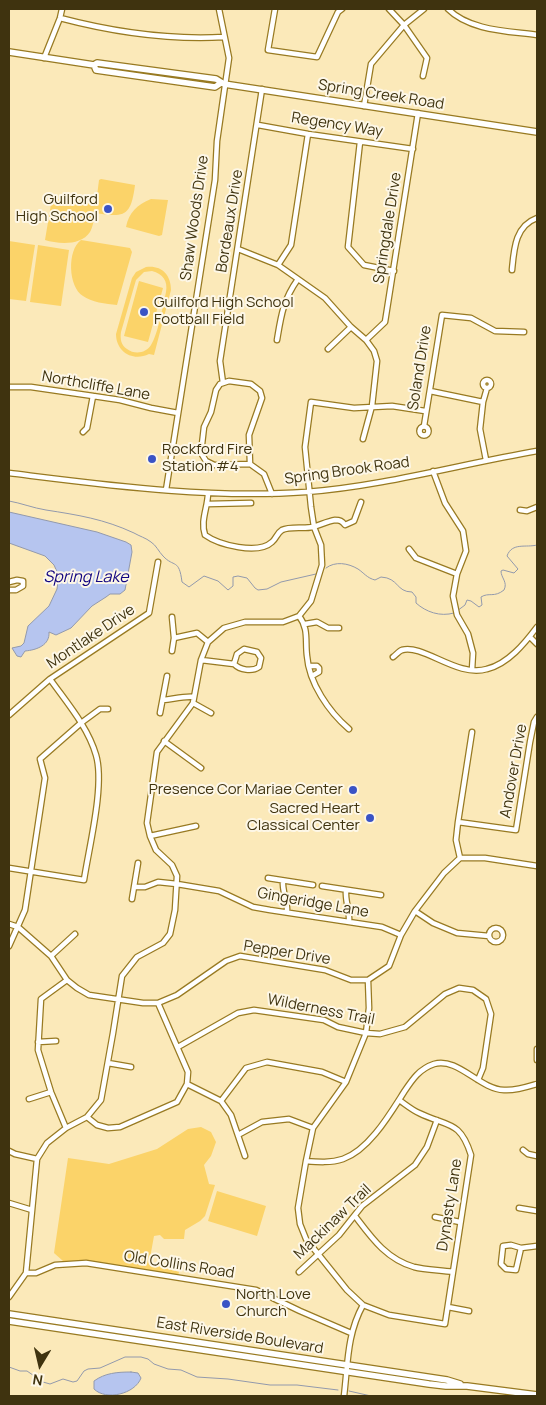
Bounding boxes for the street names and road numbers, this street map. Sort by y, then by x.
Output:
street label: Spring Creek Road [317,76,445,114]
street label: Regency Way [290,109,384,141]
street label: Shaw Woods Drive [177,154,213,282]
street label: Bordeaux Drive [213,168,247,274]
street label: Springdale Drive [370,171,406,285]
street label: Soland Drive [404,324,436,412]
street label: Northcliffe Lane [40,368,152,404]
street label: Spring Brook Road [283,453,411,489]
street label: Montlake Drive [44,601,138,673]
street label: Andover Drive [497,722,531,820]
street label: Gingeridge Lane [256,884,370,922]
street label: Pepper Drive [242,937,332,969]
street label: Wilderness Trail [266,991,376,1029]
street label: Dynasty Lane [434,1157,466,1253]
street label: Mackinaw Trail [291,1181,375,1263]
street label: Old Collins Road [122,1247,236,1283]
street label: East Riverside Boulevard [155,1314,325,1358]

